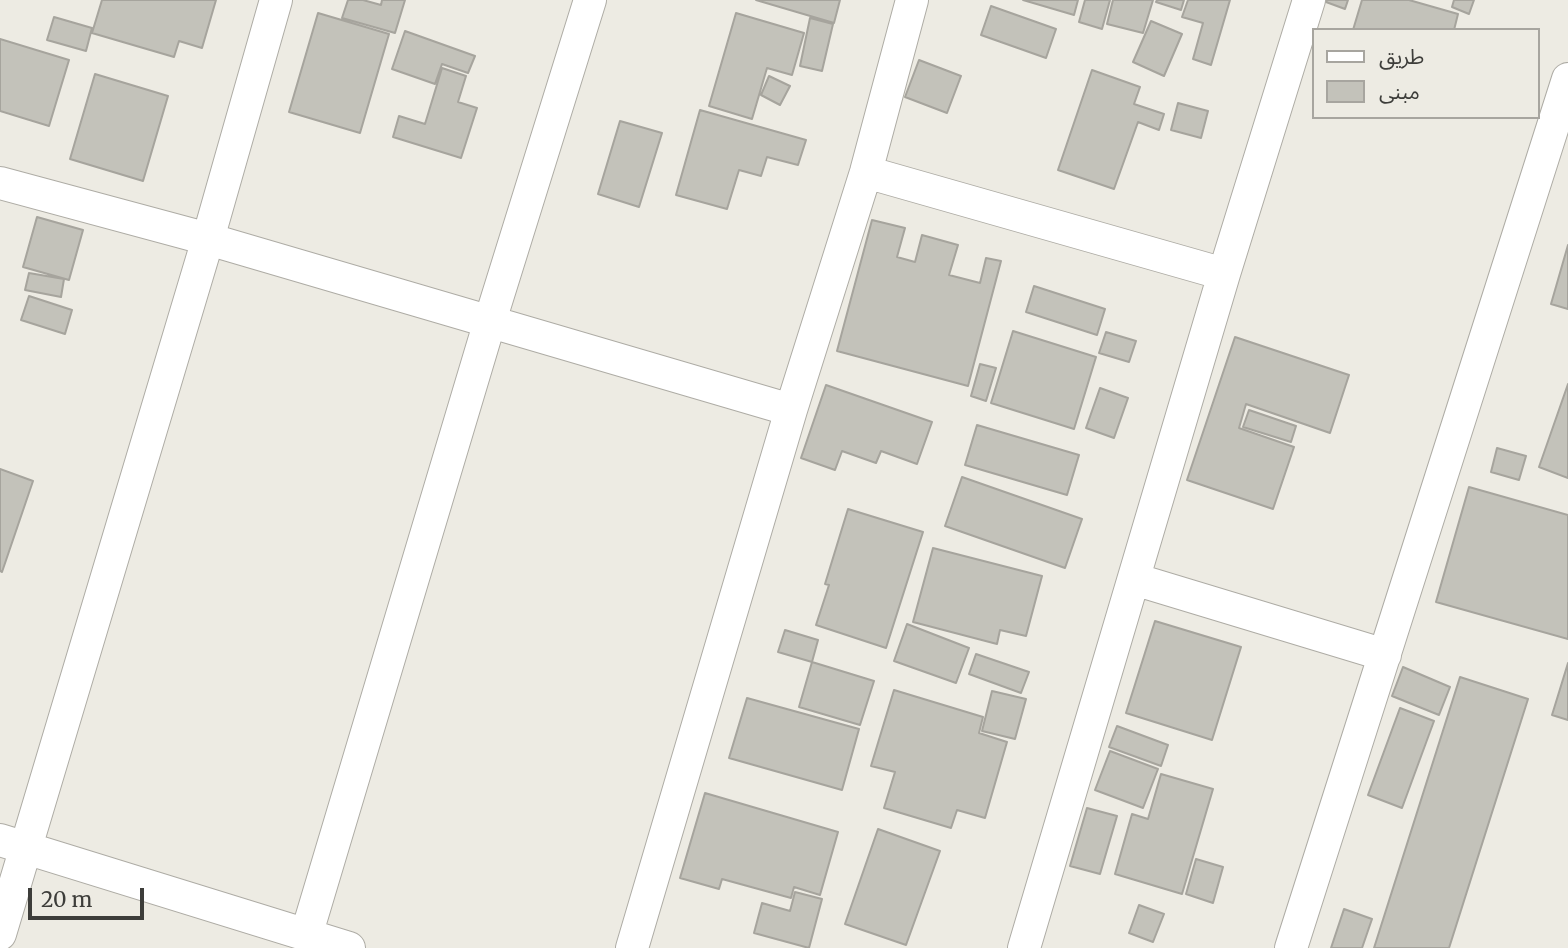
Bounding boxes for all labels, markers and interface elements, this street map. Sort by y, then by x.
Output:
legend [1312,28,1540,119]
text: طريق [1379,43,1424,70]
text: مبنى [1379,78,1420,105]
scale bar [32,874,147,918]
text: 20 m [41,886,92,913]

